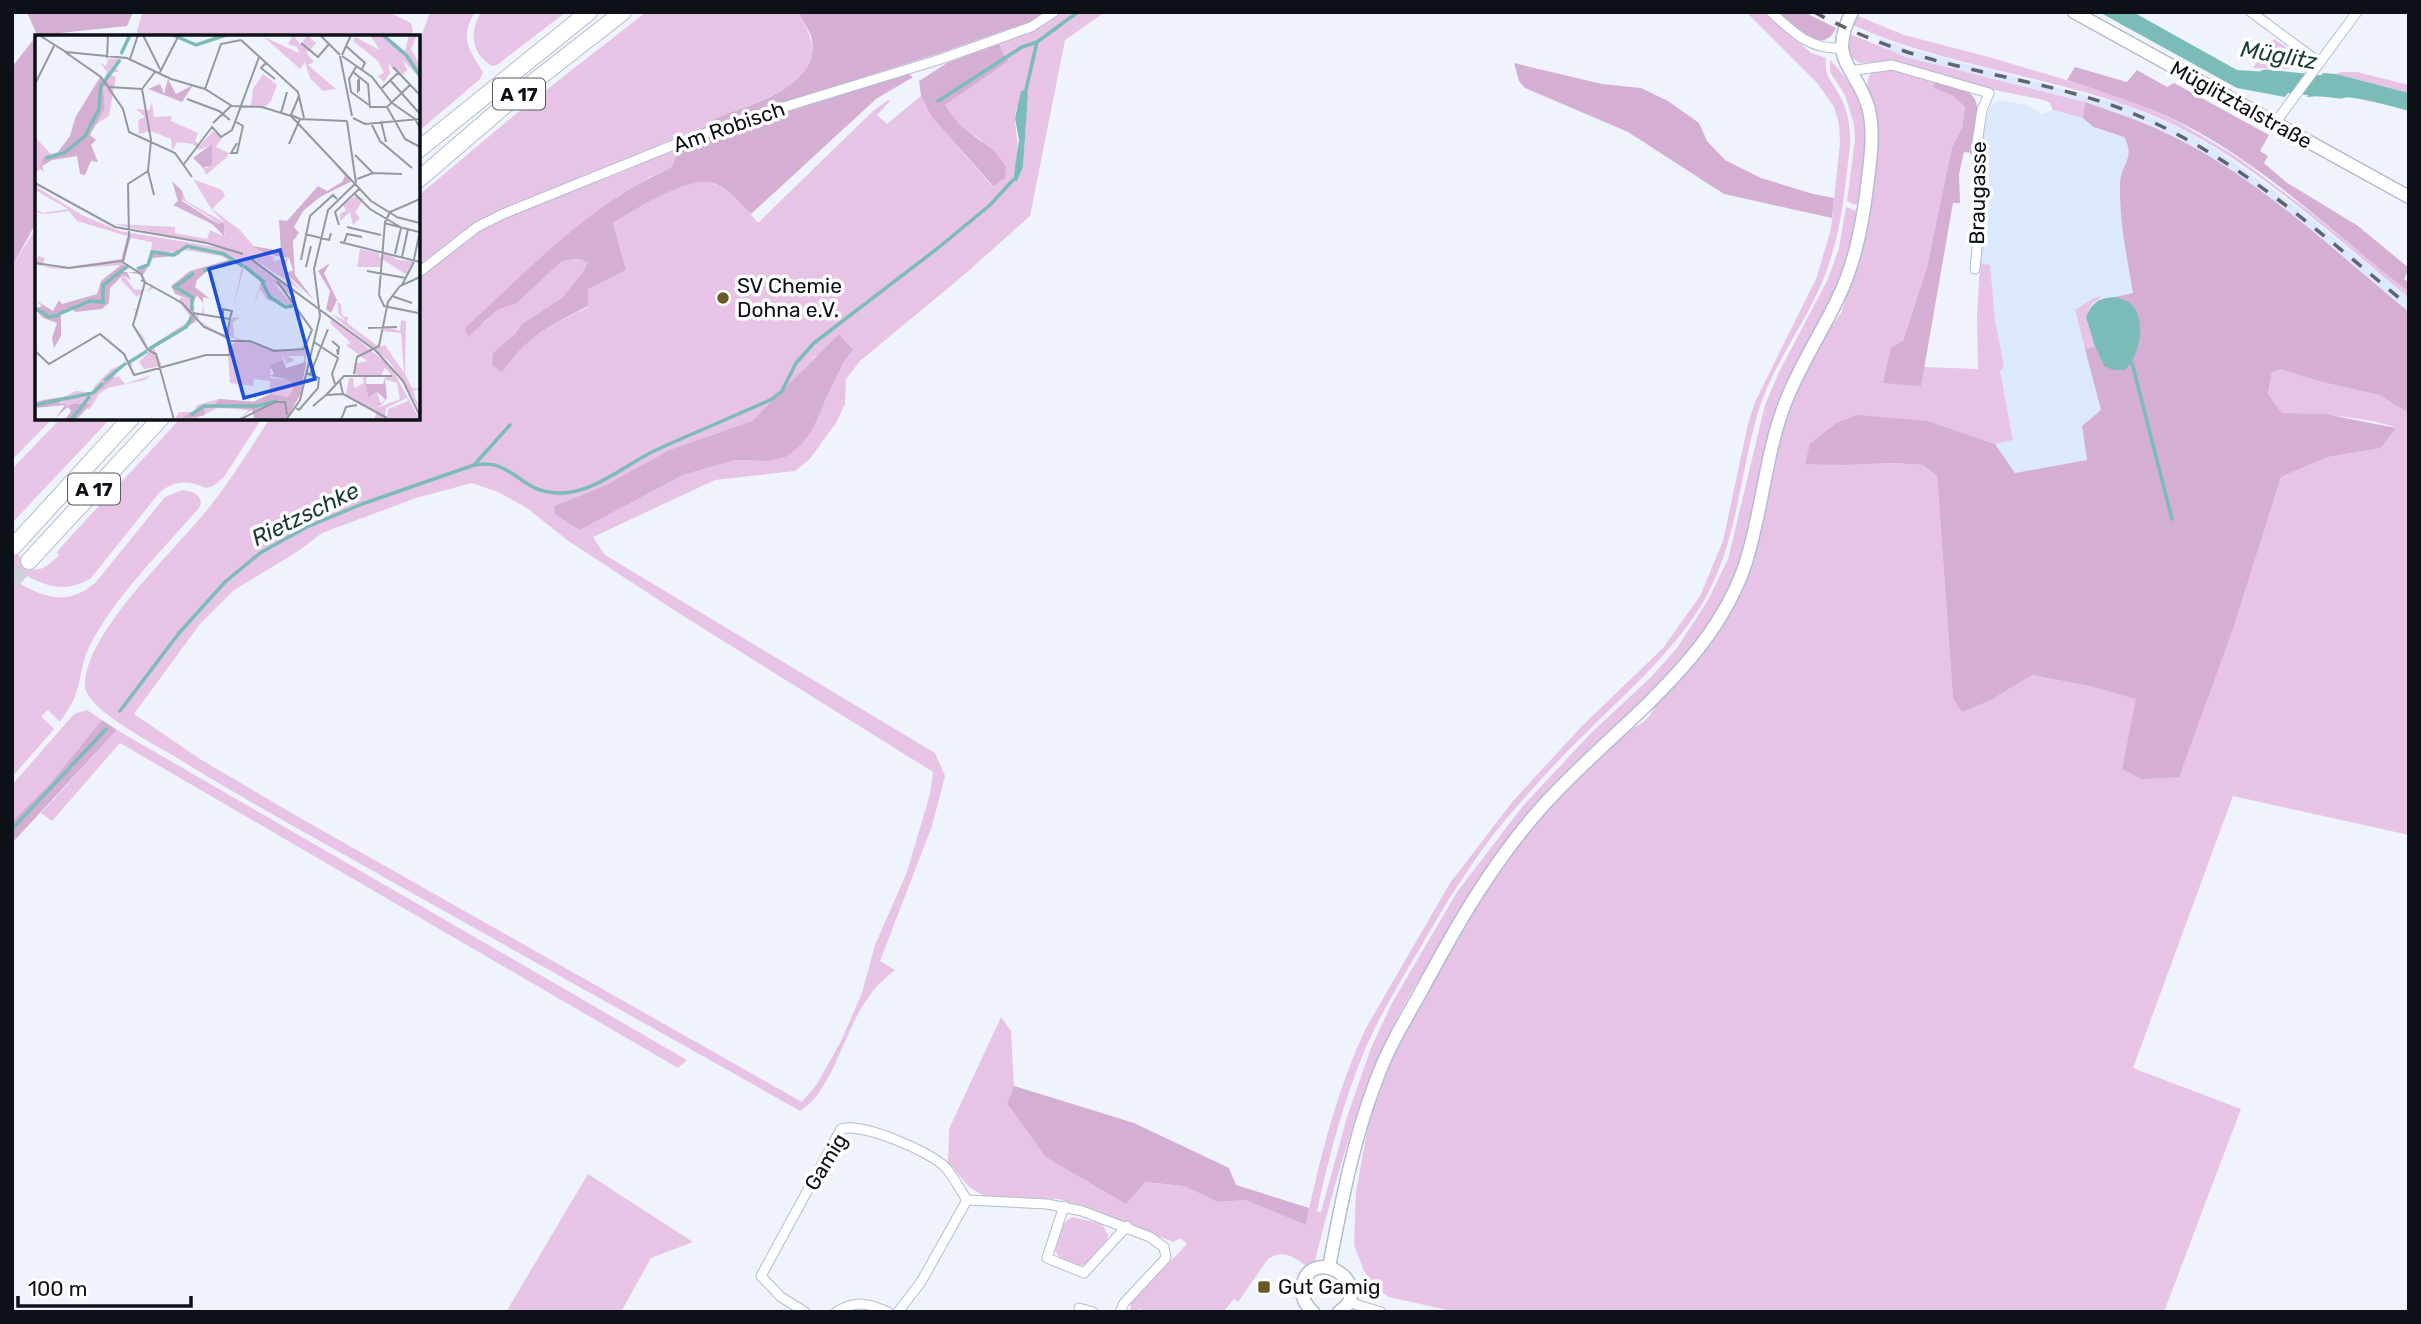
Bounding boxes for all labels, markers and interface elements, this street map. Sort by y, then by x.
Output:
water label: Müglitz [2238,34,2320,76]
inset map [35,35,420,420]
street label: Müglitztalstraße [2166,55,2317,154]
road number: A 17 [493,78,545,110]
street label: Am Robisch [670,96,788,157]
street label: Braugasse [1964,141,1991,245]
place label: SV Chemie Dohna e.V. [737,273,842,322]
marker: SV Chemie Dohna e.V. [715,290,731,306]
road number: A 17 [68,474,120,504]
water label: Rietzschke [247,476,364,552]
street label: Gamig [799,1129,852,1195]
scale bar [18,1264,191,1308]
place label: Gut Gamig [1278,1274,1380,1299]
text: 100 m [28,1276,87,1301]
marker: Gut Gamig [1256,1279,1272,1295]

